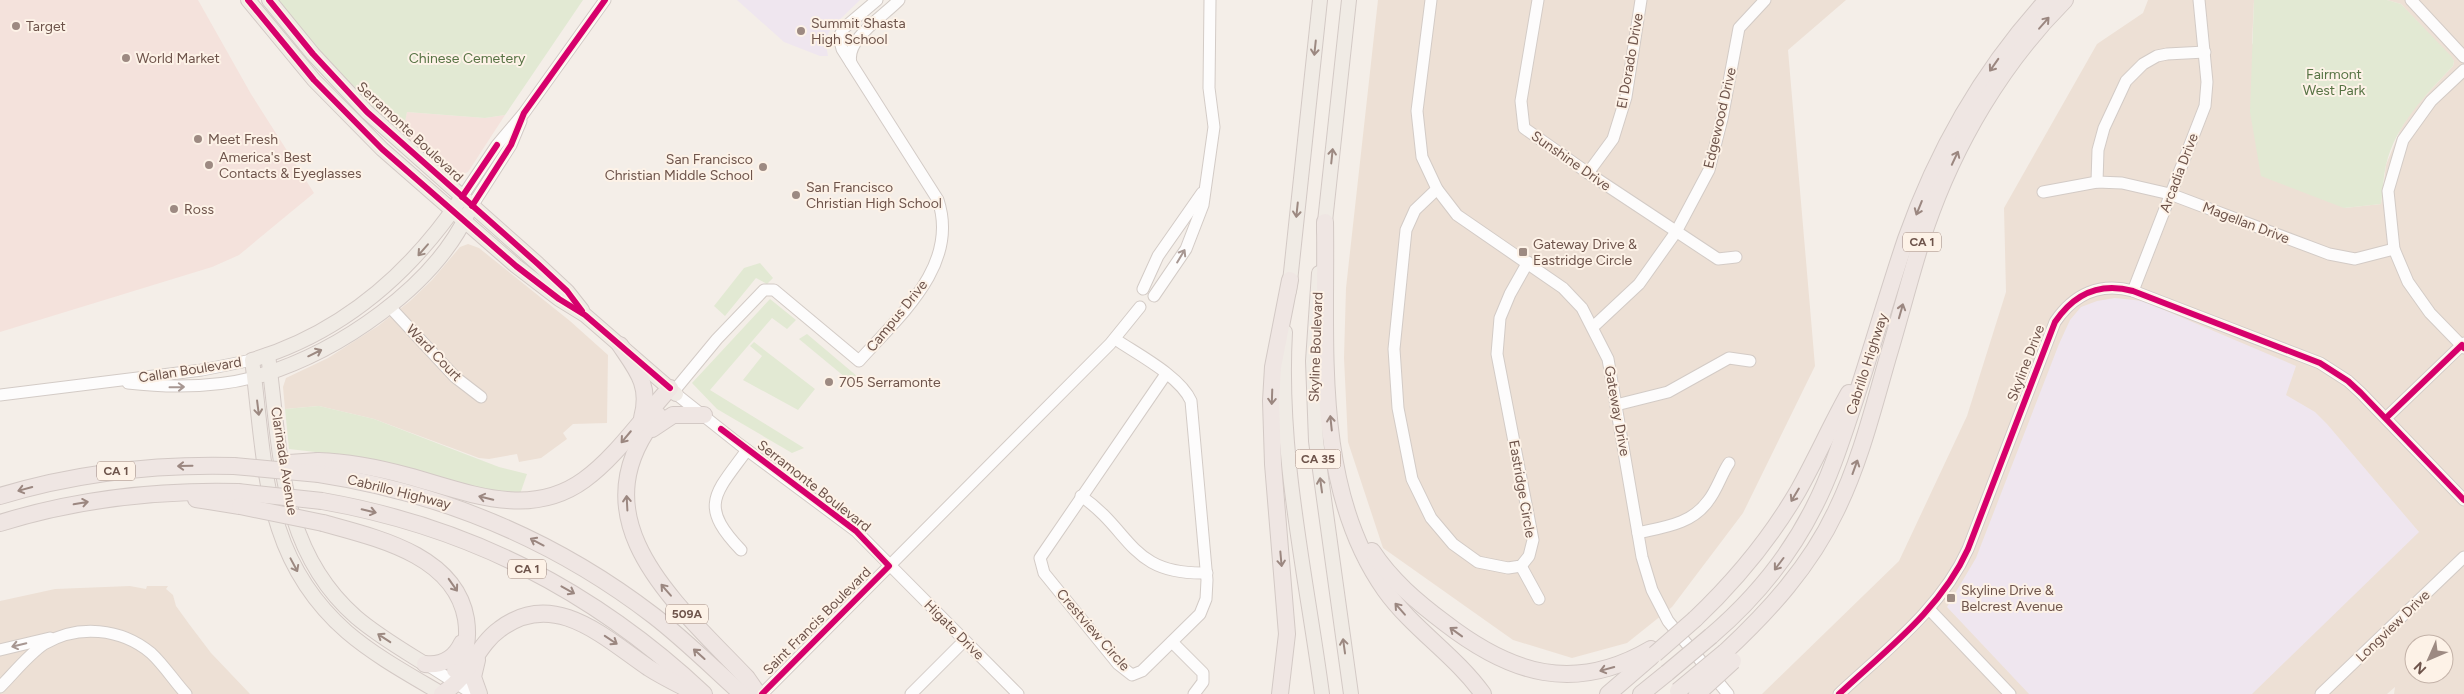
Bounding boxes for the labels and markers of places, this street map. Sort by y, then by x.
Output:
place label: Summit Shasta High School [811,15,906,48]
place label: Target [26,18,66,35]
marker: Target [10,20,22,32]
marker: Summit Shasta High School [795,25,807,37]
place label: World Market [136,50,220,67]
marker: World Market [120,52,132,64]
place label: Meet Fresh [208,131,278,148]
marker: Meet Fresh [192,133,204,145]
place label: America's Best Contacts & Eyeglasses [219,149,362,182]
place label: San Francisco Christian Middle School [605,151,753,184]
marker: America's Best Contacts & Eyeglasses [203,159,215,171]
marker: San Francisco Christian Middle School [757,161,769,173]
place label: San Francisco Christian High School [806,179,942,212]
marker: San Francisco Christian High School [790,189,802,201]
place label: Ross [184,201,214,218]
marker: Ross [168,203,180,215]
place label: Gateway Drive & Eastridge Circle [1533,236,1637,269]
marker: Gateway Drive & Eastridge Circle [1517,246,1529,258]
place label: 705 Serramonte [839,374,941,391]
marker: 705 Serramonte [823,376,835,388]
place label: Skyline Drive & Belcrest Avenue [1961,582,2063,615]
marker: Skyline Drive & Belcrest Avenue [1945,592,1957,604]

